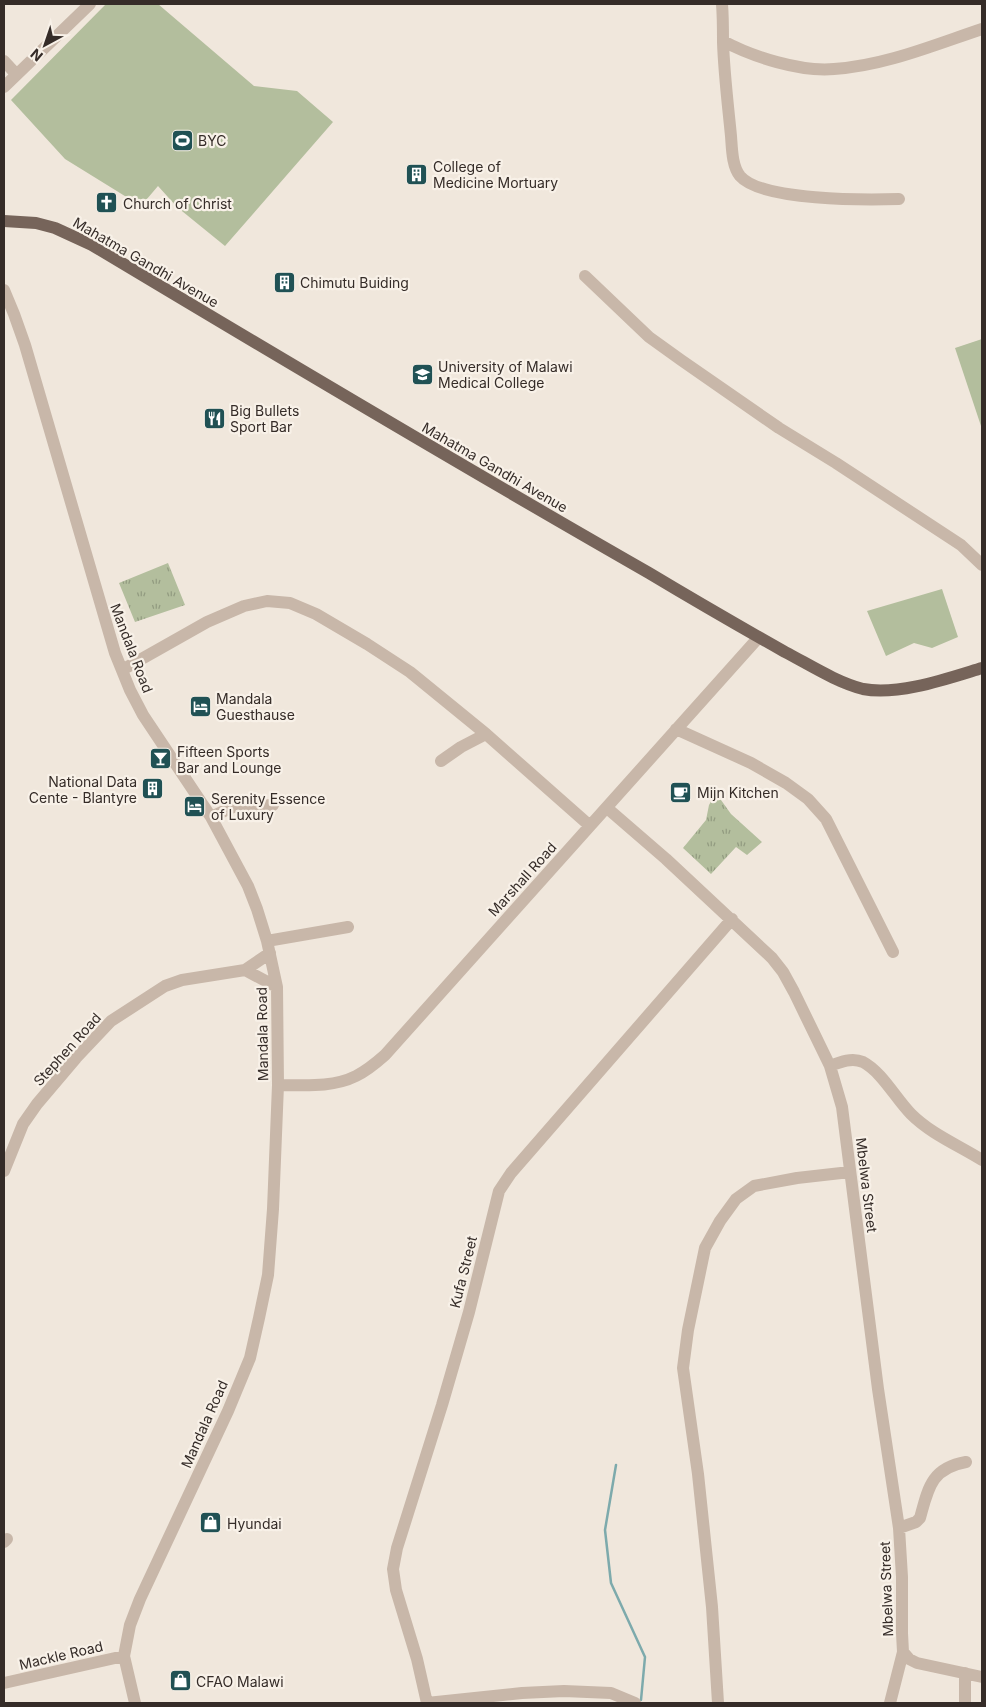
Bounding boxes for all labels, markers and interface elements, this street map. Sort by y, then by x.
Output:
north arrow [20,20,70,70]
text: N [27,45,46,65]
sports icon: BYC [170,128,194,152]
place label: BYC [198,132,226,149]
place label: College of Medicine Mortuary [433,158,558,191]
building icon: College of Medicine Mortuary [405,162,429,186]
church icon: Church of Christ [95,191,119,215]
place label: Church of Christ [123,195,232,212]
street label: Mahatma Gandhi Avenue [70,213,222,311]
building icon: Chimutu Buiding [272,270,296,294]
place label: Chimutu Buiding [300,274,409,291]
place label: University of Malawi Medical College [438,358,573,391]
school or university icon: University of Malawi Medical College [410,362,434,386]
place label: Big Bullets Sport Bar [230,402,299,435]
restaurant icon: Big Bullets Sport Bar [202,406,226,430]
street label: Mahatma Gandhi Avenue [419,418,571,516]
street label: Mandala Road [107,601,157,695]
place label: Mandala Guesthause [216,690,295,723]
hotel icon: Mandala Guesthause [188,694,212,718]
place label: Fifteen Sports Bar and Lounge [177,743,281,776]
bar icon: Fifteen Sports Bar and Lounge [149,747,173,771]
place label: National Data Cente - Blantyre [29,773,137,806]
building icon: National Data Cente - Blantyre [141,777,165,801]
cafe icon: Mijn Kitchen [669,780,693,804]
place label: Mijn Kitchen [697,784,779,801]
place label: Serenity Essence of Luxury [211,790,325,823]
hotel icon: Serenity Essence of Luxury [183,794,207,818]
street label: Marshall Road [484,838,560,920]
street label: Mandala Road [253,987,271,1081]
street label: Stephen Road [30,1009,104,1089]
street label: Mbelwa Street [853,1137,881,1234]
street label: Kufa Street [446,1234,480,1310]
street label: Mandala Road [177,1378,231,1470]
shop icon: Hyundai [199,1511,223,1535]
place label: Hyundai [227,1515,282,1532]
street label: Mbelwa Street [876,1541,896,1637]
street label: Mackle Road [17,1637,105,1673]
shop icon: CFAO Malawi [168,1669,192,1693]
place label: CFAO Malawi [196,1673,284,1690]

